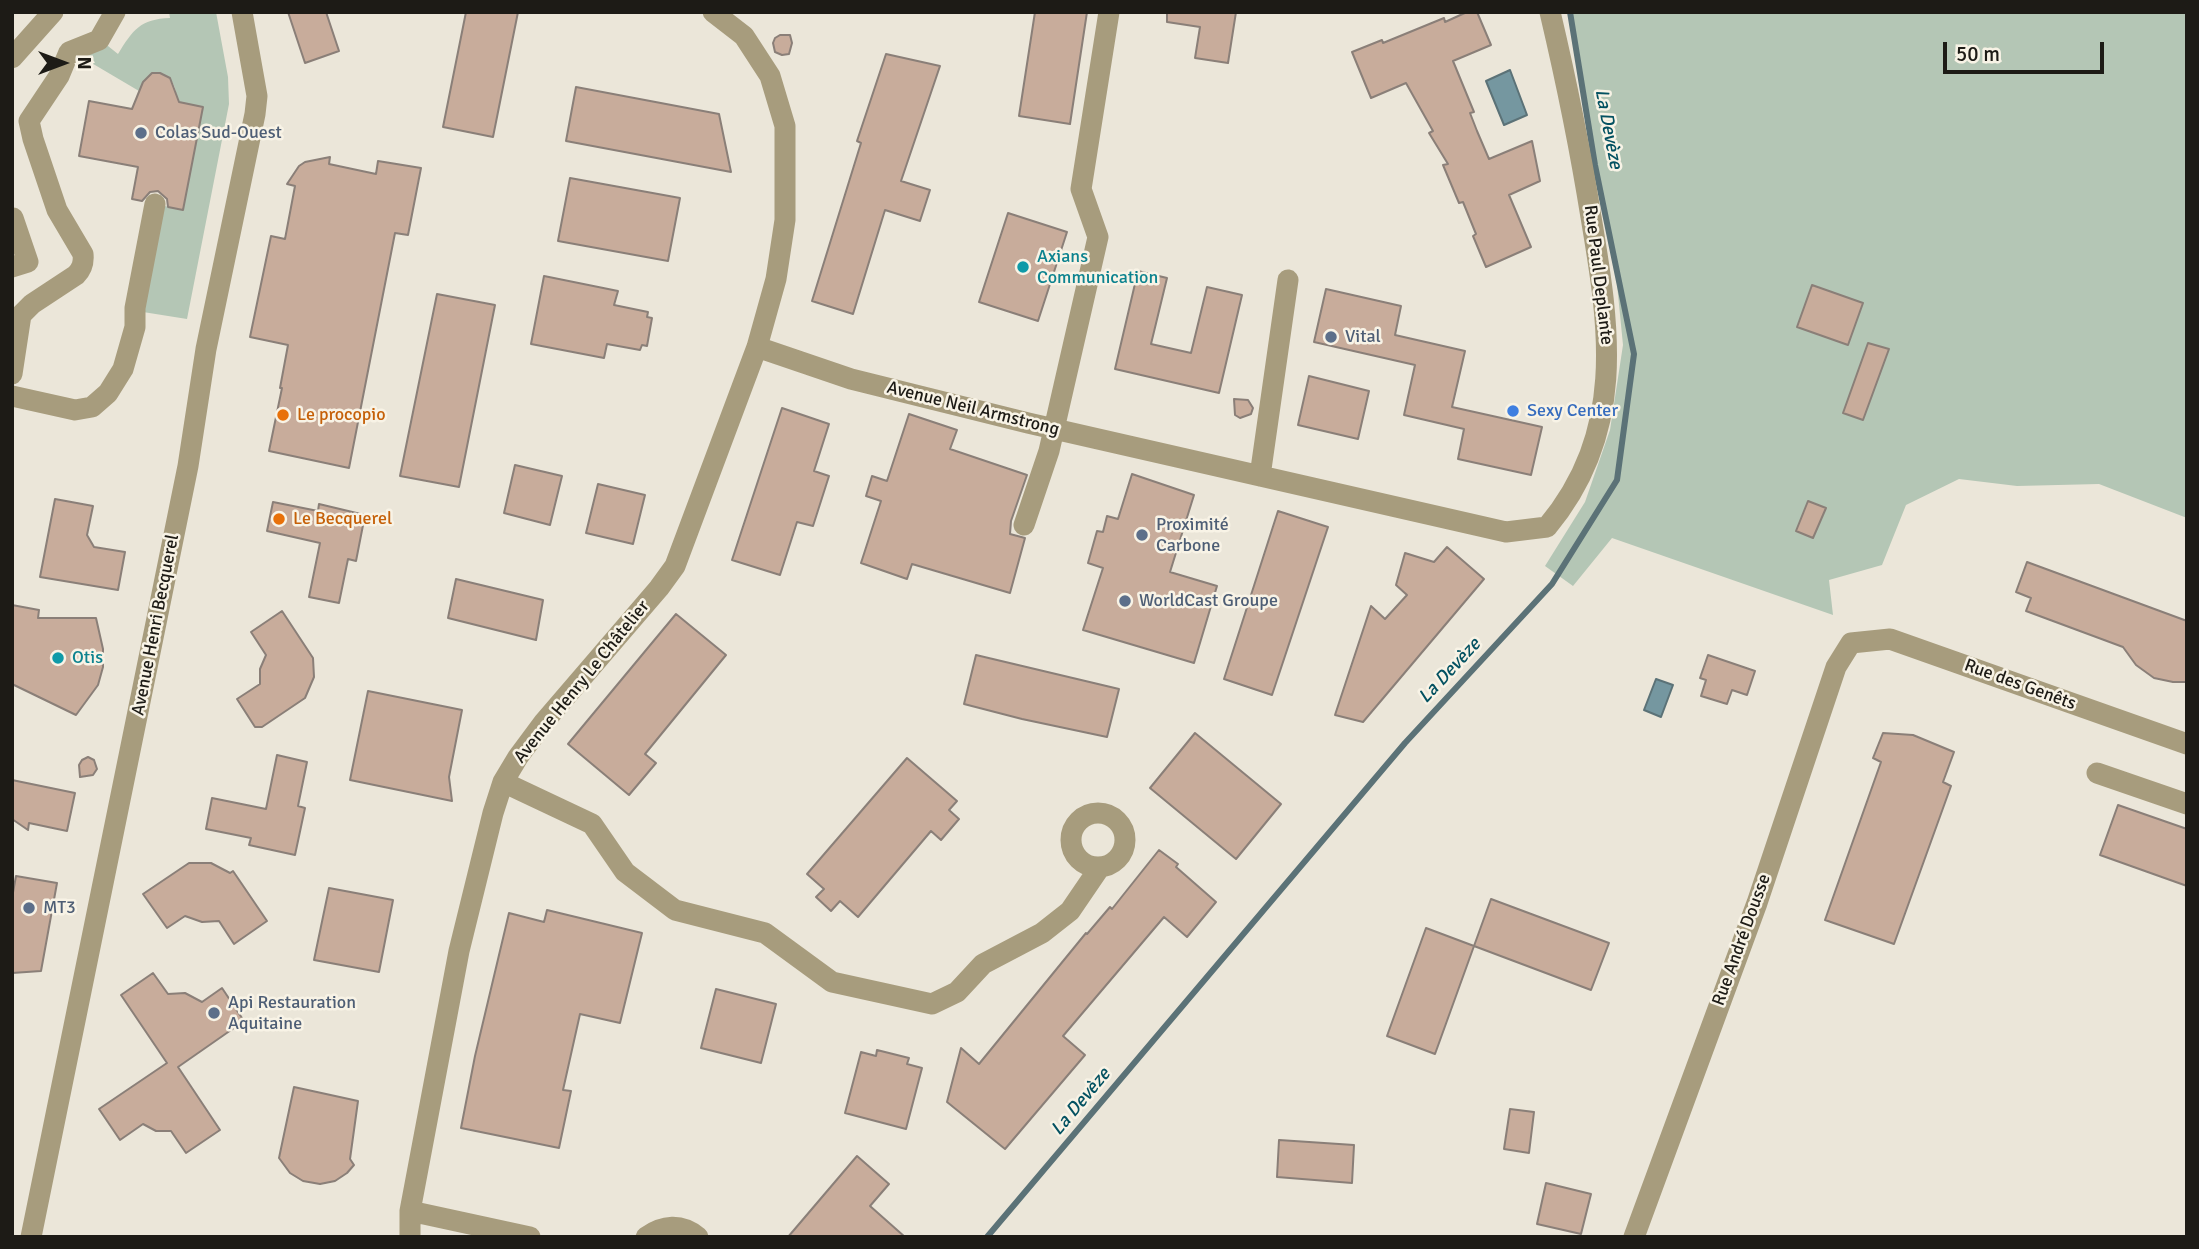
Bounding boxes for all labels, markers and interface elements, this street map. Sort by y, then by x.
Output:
north arrow [28,28,98,98]
scale bar [1947,28,2108,72]
text: 50 m [1956,41,2000,67]
text: N [72,56,96,70]
water label: La Devèze [1589,87,1627,171]
place label: Colas Sud-Ouest [155,122,282,144]
marker: Colas Sud-Ouest [133,125,149,141]
street label: Rue Paul Deplante [1579,204,1617,346]
place label: Axians Communication [1037,246,1158,288]
marker: Axians Communication [1015,259,1031,275]
place label: Vital [1345,326,1381,348]
marker: Vital [1323,329,1339,345]
street label: Avenue Neil Armstrong [885,377,1061,441]
place label: Sexy Center [1527,400,1618,422]
marker: Sexy Center [1505,403,1521,419]
place label: Le procopio [297,404,386,426]
marker: Le procopio [275,407,291,423]
place label: Le Becquerel [293,508,392,530]
marker: Le Becquerel [271,511,287,527]
place label: Proximité Carbone [1156,514,1229,556]
marker: Proximité Carbone [1134,527,1150,543]
street label: Avenue Henri Becquerel [128,532,184,718]
place label: WorldCast Groupe [1139,590,1278,612]
marker: WorldCast Groupe [1117,593,1133,609]
street label: Avenue Henry Le Châtelier [510,596,654,768]
water label: La Devèze [1414,634,1486,708]
place label: Otis [72,647,103,669]
marker: Otis [50,650,66,666]
street label: Rue des Genêts [1961,655,2079,715]
street label: Rue André Dousse [1708,871,1776,1009]
place label: MT3 [43,897,76,919]
marker: MT3 [21,900,37,916]
place label: Api Restauration Aquitaine [228,992,356,1034]
marker: Api Restauration Aquitaine [206,1005,222,1021]
water label: La Devèze [1046,1064,1116,1140]

